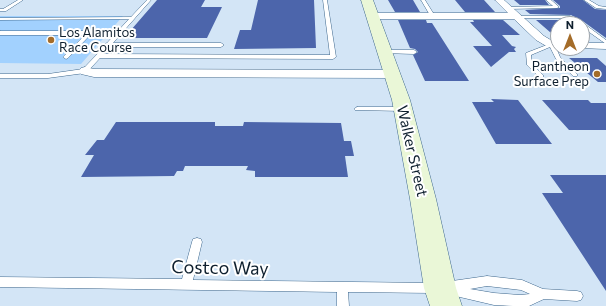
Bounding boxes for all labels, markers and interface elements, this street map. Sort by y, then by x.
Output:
north arrow [550,16,590,56]
text: N [566,18,574,31]
place label: Los Alamitos Race Course [59,25,135,56]
marker: Los Alamitos Race Course [46,35,56,45]
place label: Pantheon Surface Prep [514,59,589,90]
marker: Pantheon Surface Prep [592,69,602,79]
street label: Walker Street [393,104,431,198]
street label: Costco Way [171,256,269,280]

